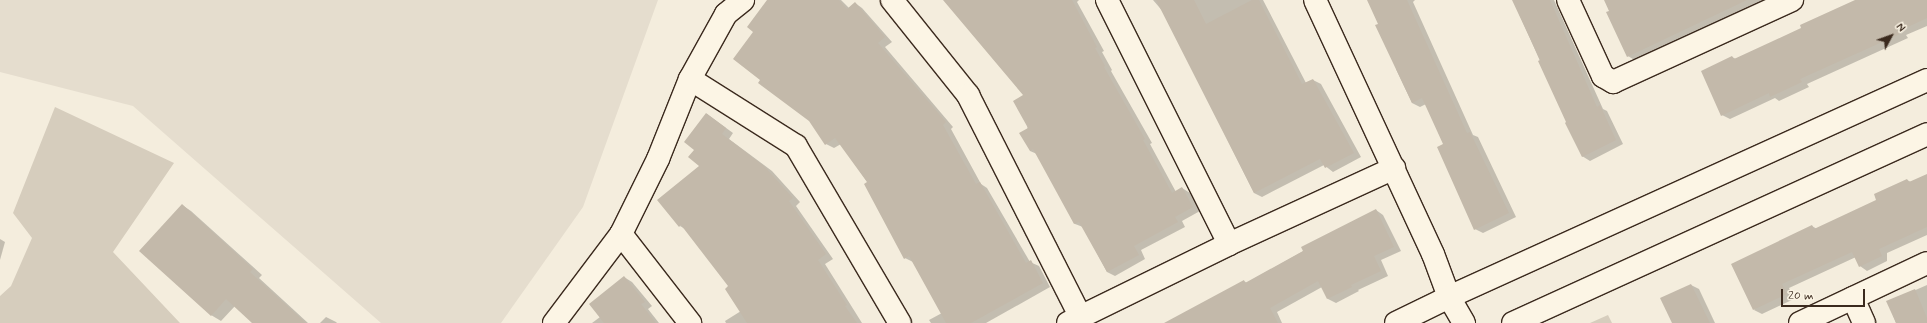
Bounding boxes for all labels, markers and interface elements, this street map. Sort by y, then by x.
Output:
north arrow [1871,16,1911,56]
text: N [1892,21,1908,35]
scale bar [1783,281,1867,307]
text: 20 m [1788,288,1814,304]

